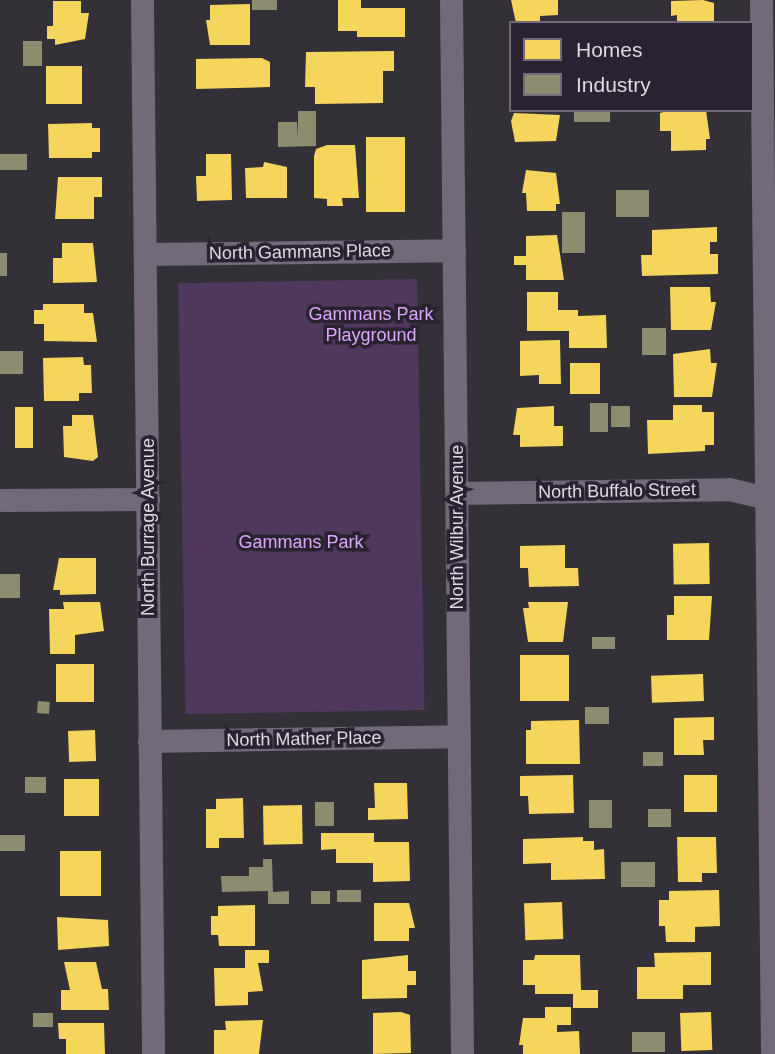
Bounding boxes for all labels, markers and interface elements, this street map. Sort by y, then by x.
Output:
legend [509,21,754,112]
text: Homes [576,38,643,61]
text: Industry [576,73,651,96]
street label: North Gammans Place [209,240,391,264]
park label: Gammans Park Playground [308,304,434,346]
street label: North Burrage Avenue [137,438,159,616]
street label: North Wilbur Avenue [446,444,468,610]
street label: North Buffalo Street [538,479,696,503]
park label: Gammans Park [238,531,364,553]
street label: North Mather Place [226,727,382,751]

